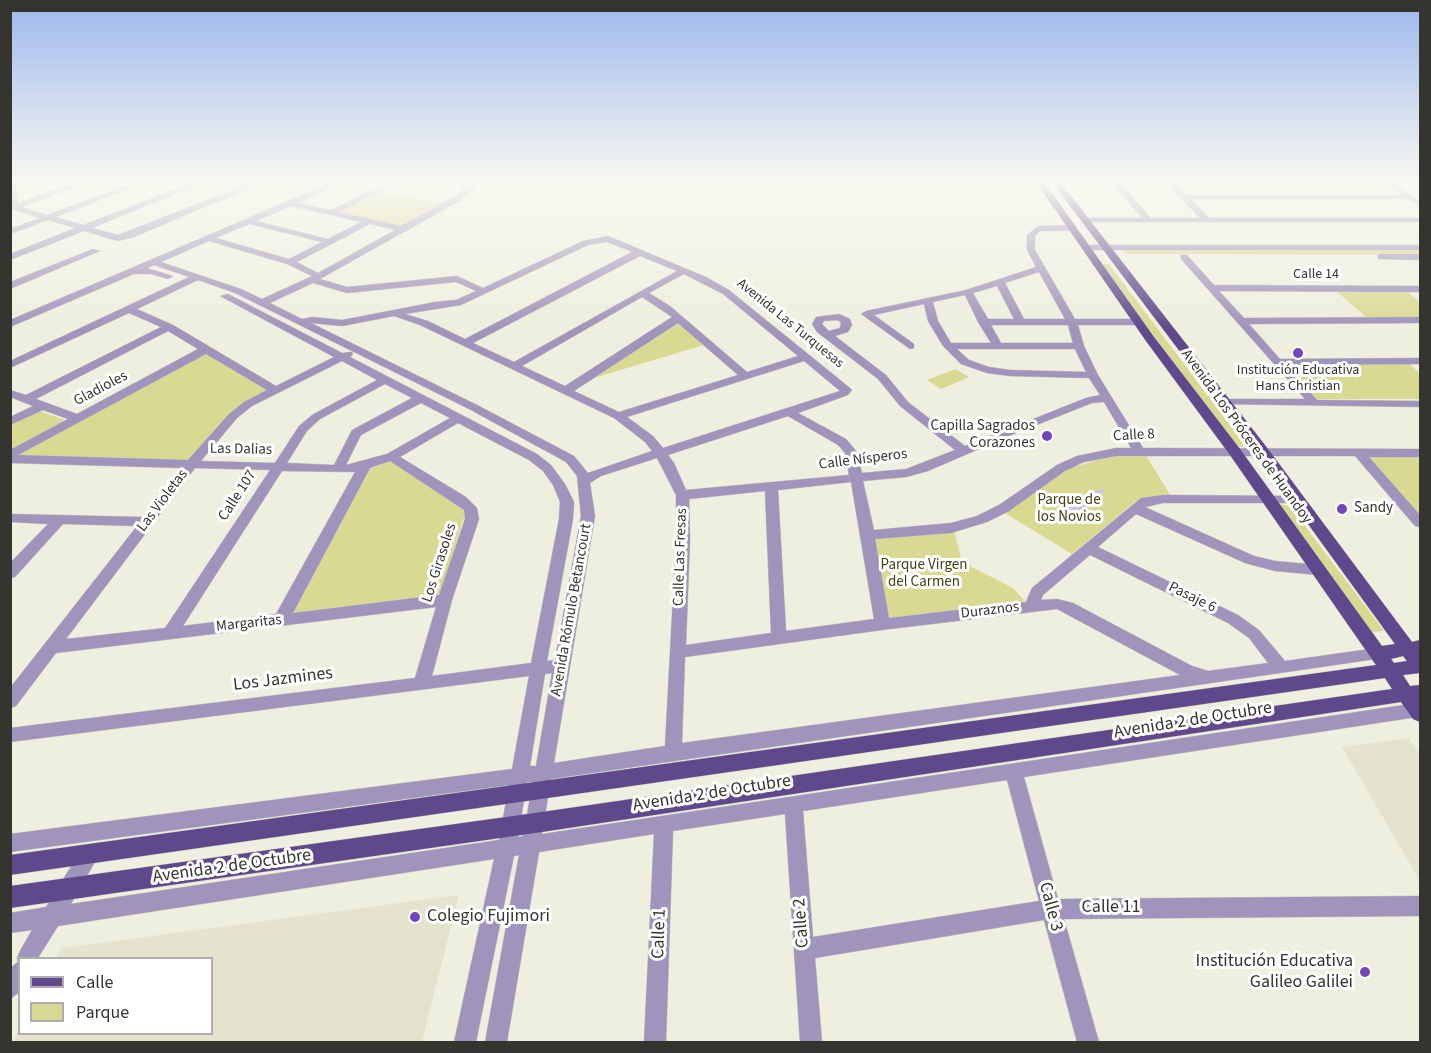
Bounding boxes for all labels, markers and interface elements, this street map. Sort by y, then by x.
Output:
street label: Calle 14 [1293,267,1339,283]
street label: Avenida Las Turquesas [733,276,847,372]
street label: Avenida Los Próceres de Huandoy [1177,346,1315,528]
marker: Institución Educativa Hans Christian [1291,346,1305,360]
place label: Institución Educativa Hans Christian [1237,363,1359,396]
street label: Gladioles [71,367,131,411]
place label: Capilla Sagrados Corazones [930,418,1035,453]
street label: Calle 8 [1113,426,1155,446]
marker: Capilla Sagrados Corazones [1040,429,1054,443]
street label: Las Dalias [210,440,272,460]
street label: Calle Nísperos [818,446,908,474]
street label: Las Violetas [134,466,192,536]
street label: Calle 107 [215,467,261,525]
park label: Parque de los Novios [1037,492,1101,527]
place label: Sandy [1354,500,1393,518]
marker: Sandy [1335,502,1349,516]
street label: Calle Las Fresas [670,508,692,606]
street label: Los Girasoles [419,521,461,605]
street label: Avenida Rómulo Betancourt [548,522,596,698]
park label: Parque Virgen del Carmen [881,557,967,592]
street label: Pasaje 6 [1165,579,1219,617]
street label: Duraznos [960,598,1020,624]
street label: Margaritas [215,612,283,636]
street label: Los Jazmines [232,663,334,697]
street label: Avenida 2 de Octubre [1112,698,1274,744]
street label: Avenida 2 de Octubre [631,771,793,817]
street label: Avenida 2 de Octubre [151,845,313,889]
street label: Calle 3 [1033,880,1067,934]
street label: Calle 2 [789,897,815,949]
street label: Calle 11 [1082,897,1140,919]
place label: Colegio Fujimori [427,906,550,928]
street label: Calle 1 [648,909,672,959]
marker: Colegio Fujimori [408,910,422,924]
place label: Institución Educativa Galileo Galilei [1195,951,1353,994]
legend [18,957,213,1035]
marker: Institución Educativa Galileo Galilei [1358,965,1372,979]
text: Calle [76,970,113,995]
text: Parque [76,1000,129,1025]

